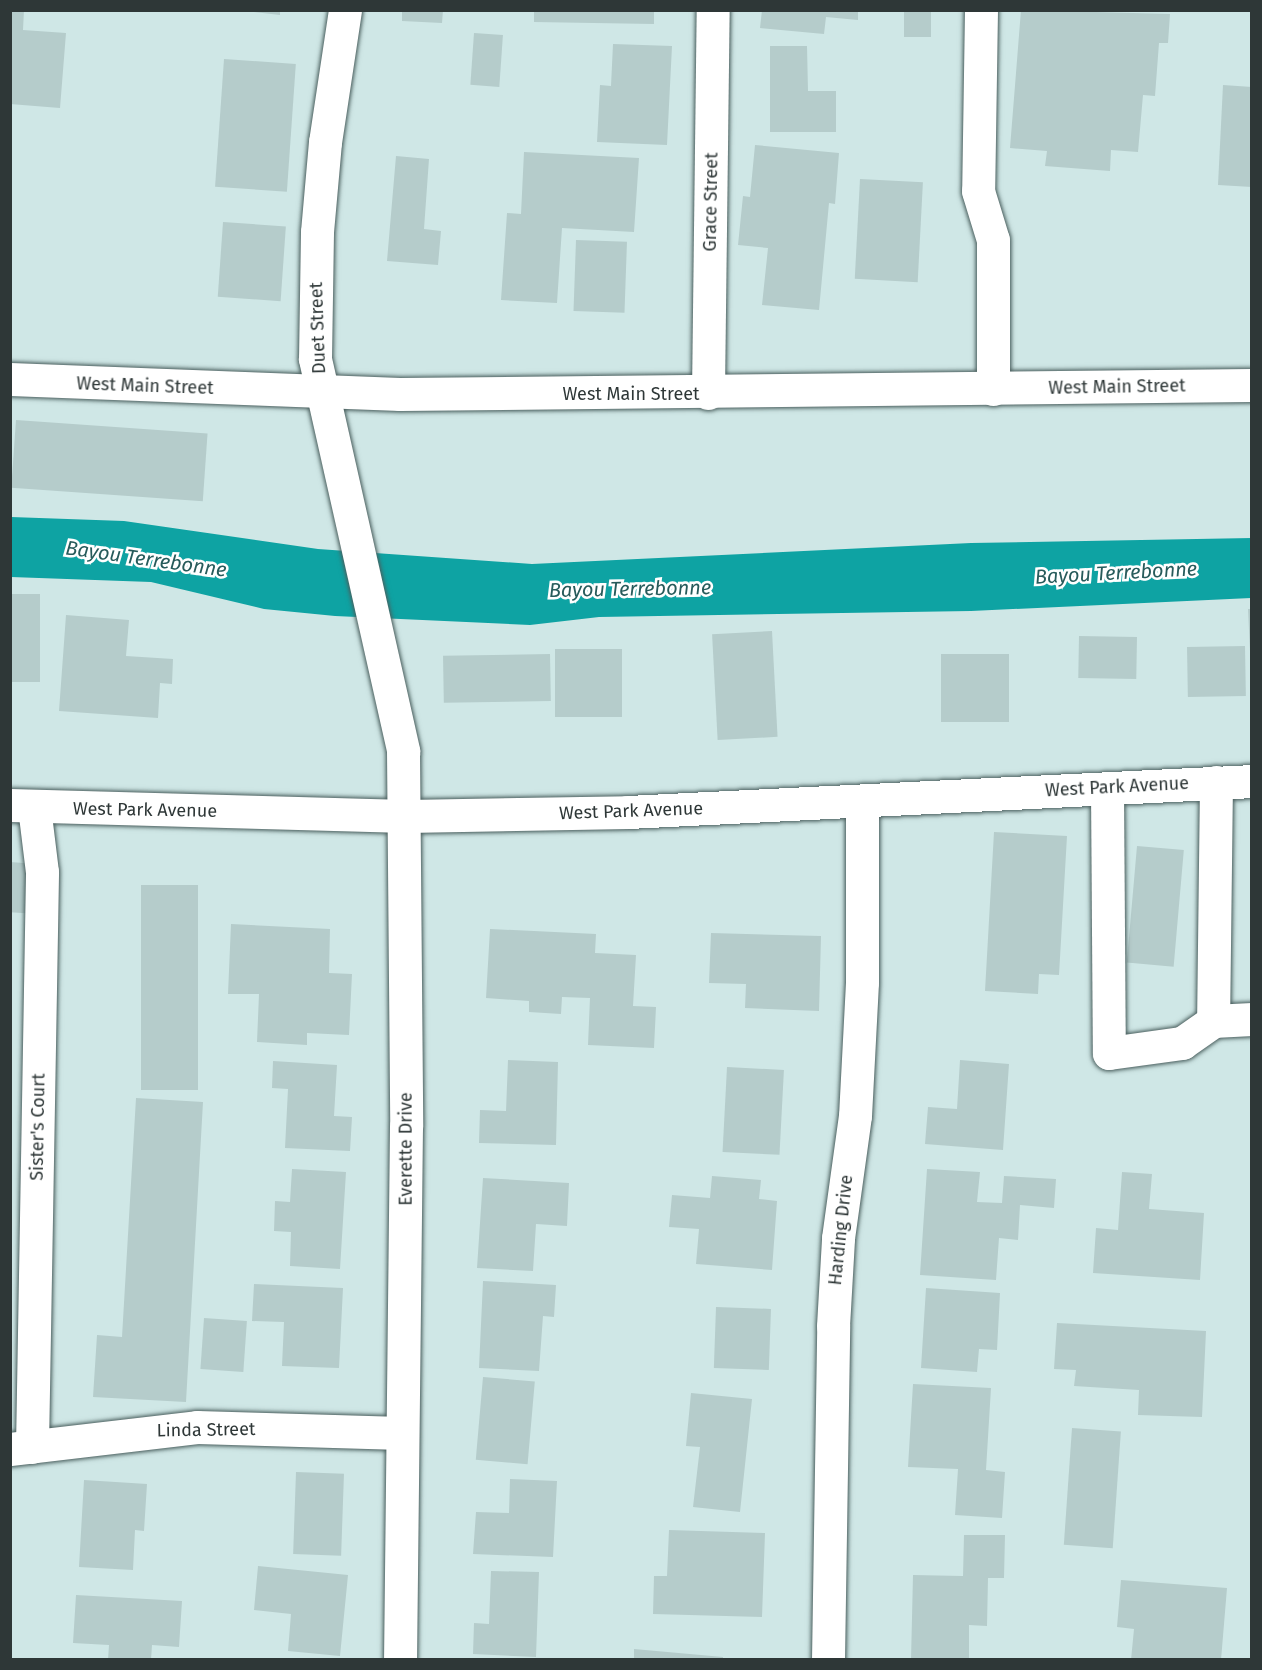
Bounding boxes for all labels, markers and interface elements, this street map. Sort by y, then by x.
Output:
street label: Grace Street [699,152,723,252]
street label: Duet Street [306,282,330,374]
street label: West Main Street [76,373,214,399]
street label: West Main Street [1048,375,1186,399]
street label: West Main Street [562,383,700,405]
water label: Bayou Terrebonne [64,536,228,582]
water label: Bayou Terrebonne [1034,557,1198,589]
water label: Bayou Terrebonne [549,576,711,602]
street label: West Park Avenue [1044,772,1190,802]
street label: West Park Avenue [73,798,217,822]
street label: West Park Avenue [559,798,703,824]
street label: Sister's Court [26,1073,50,1181]
street label: Everette Drive [395,1092,417,1206]
street label: Harding Drive [824,1174,858,1286]
street label: Linda Street [156,1418,256,1442]

